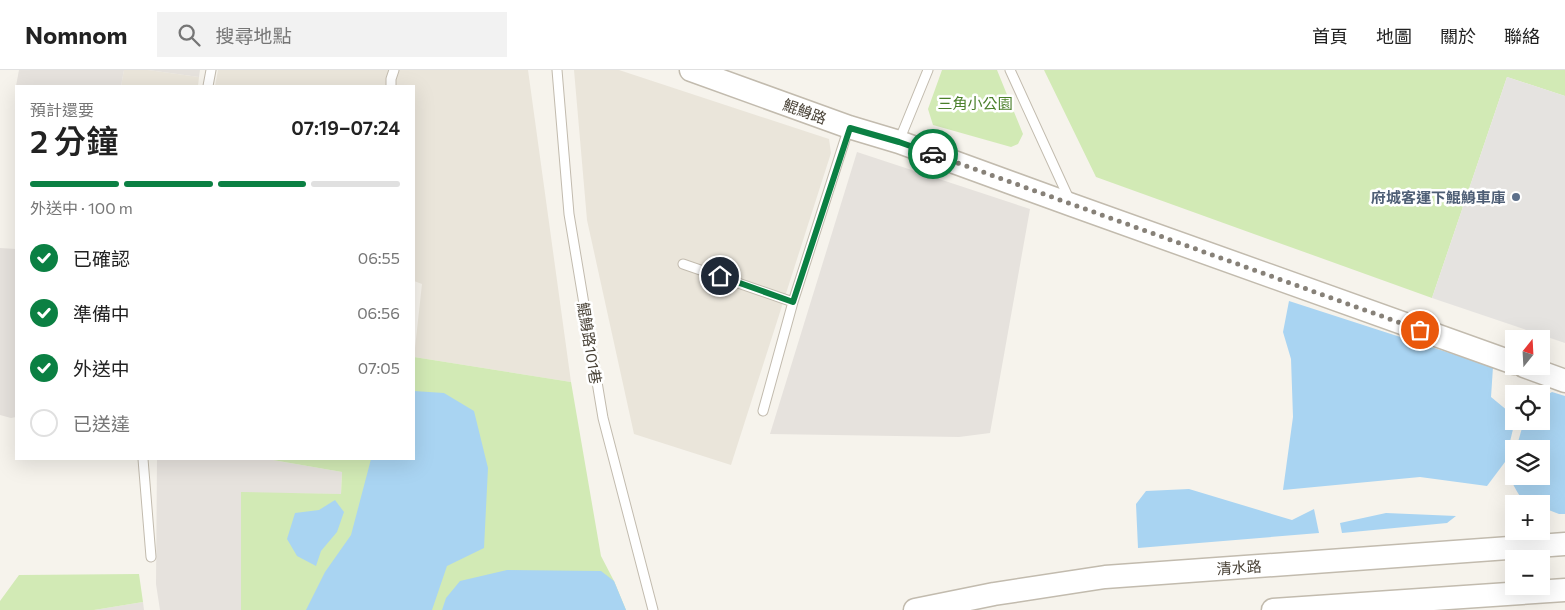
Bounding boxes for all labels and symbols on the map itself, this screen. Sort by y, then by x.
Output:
park label: 三角小公園 [937,94,1013,112]
street label: 鯤鯓路 [781,95,829,127]
courier [908,129,958,179]
place label: 府城客運下鯤鯓車庫 [1371,188,1506,206]
marker: 府城客運下鯤鯓車庫 [1510,191,1522,203]
pin [699,255,741,297]
street label: 鯤鯓路101巷 [575,301,605,385]
pin [1399,309,1441,351]
north arrow [1505,330,1550,375]
street label: 清水路 [1216,556,1262,578]

